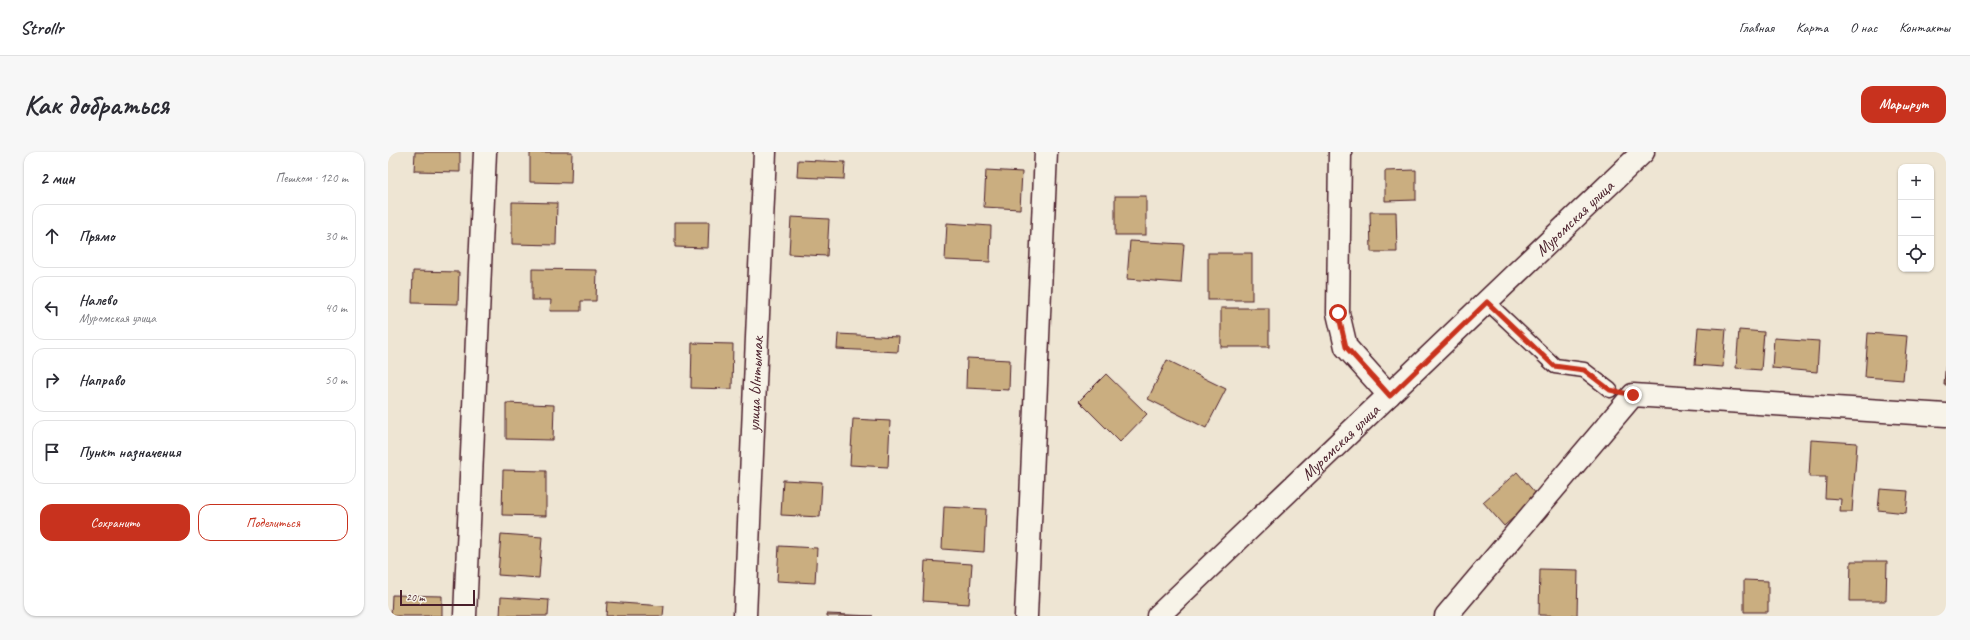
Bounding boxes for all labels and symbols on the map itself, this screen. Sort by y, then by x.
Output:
street label: Муромская улица [1531,174,1619,260]
route start [1329,304,1347,322]
street label: улица Ынтымак [742,334,768,433]
route end [1624,386,1642,404]
street label: Муромская улица [1296,398,1385,484]
scale bar [400,588,475,607]

